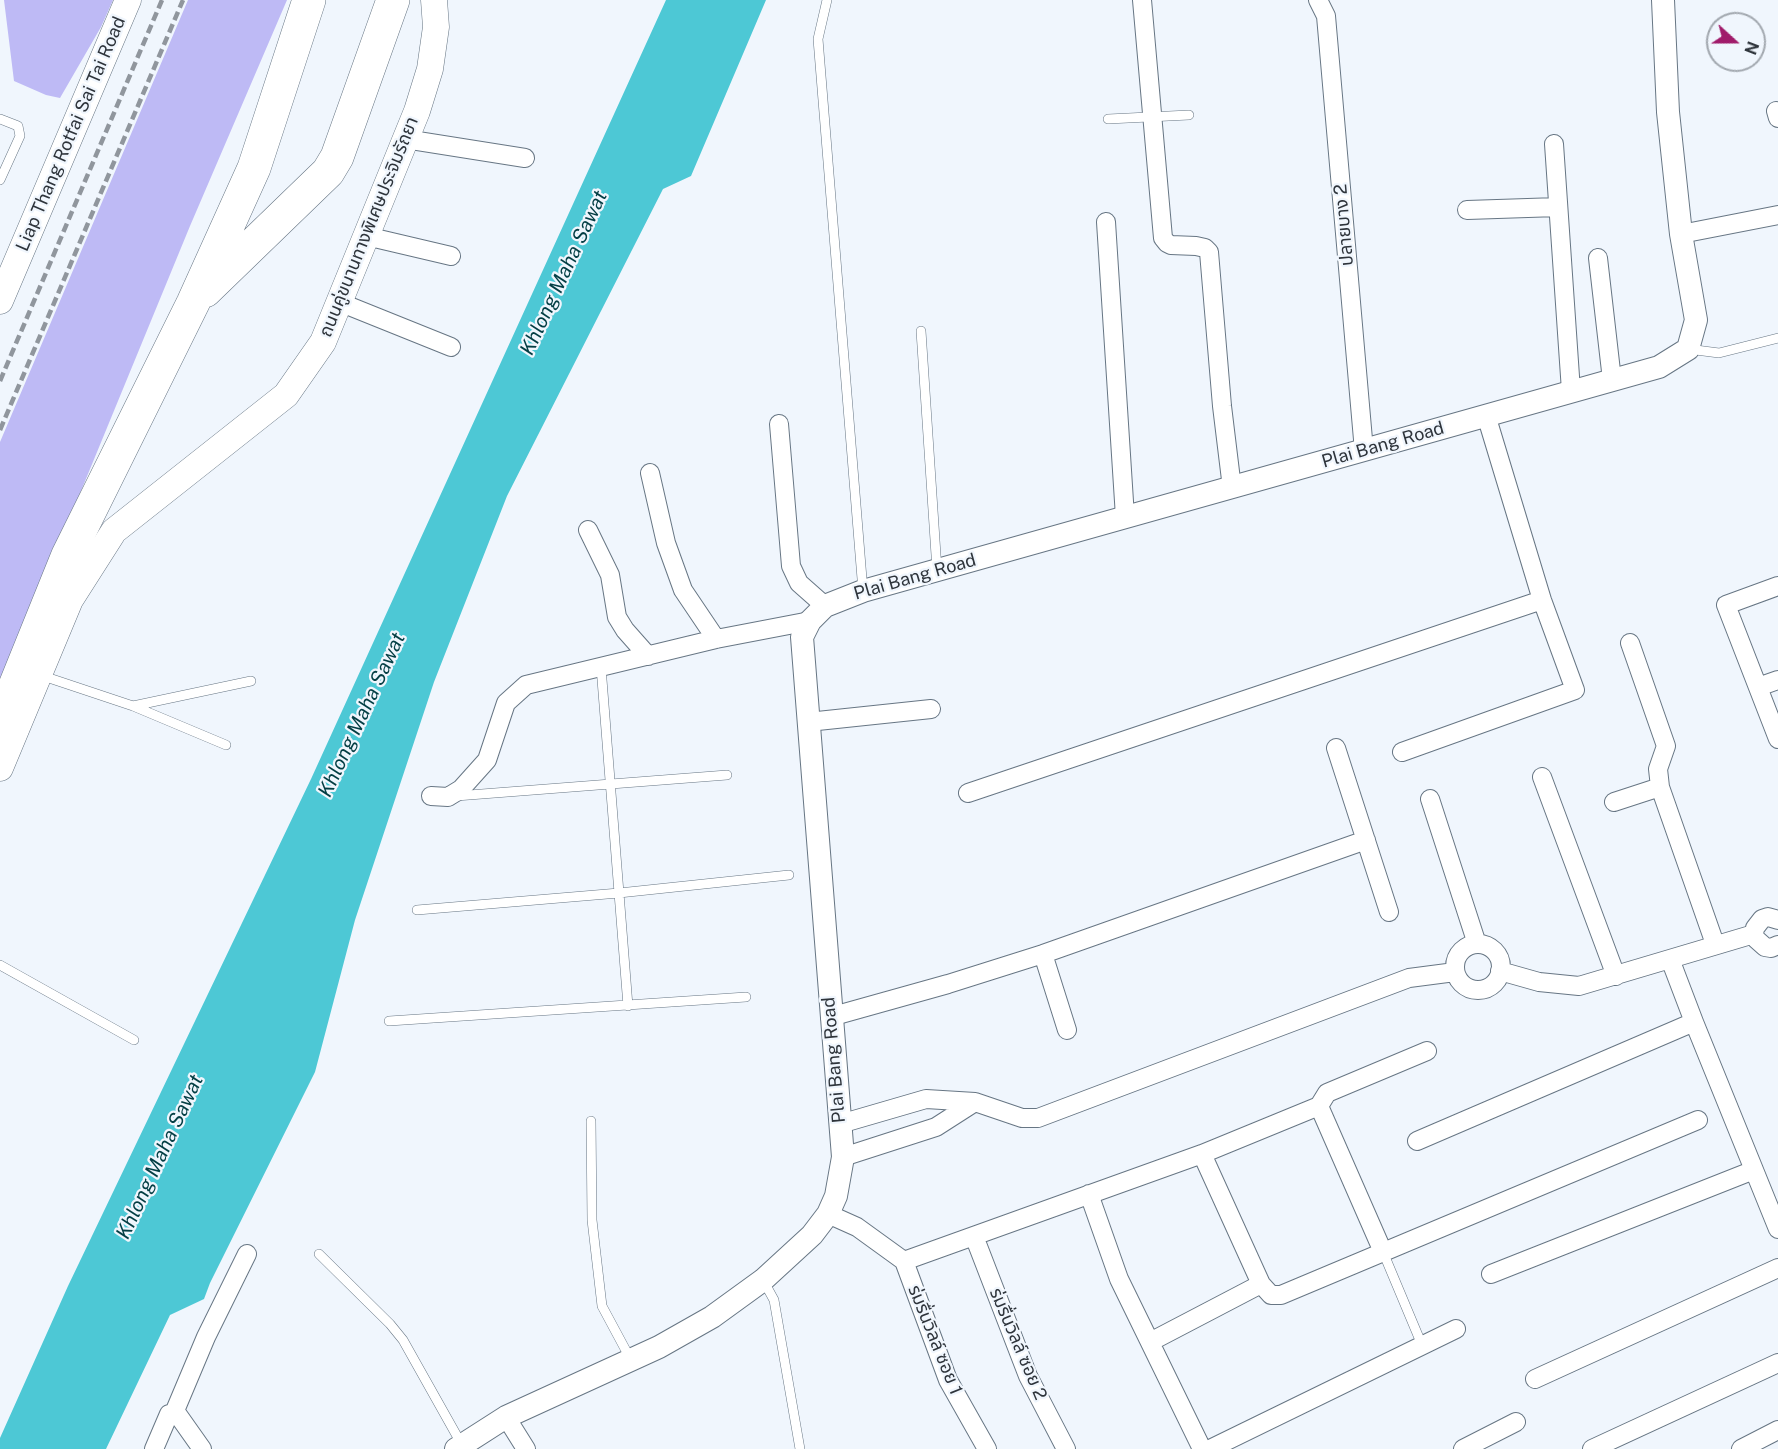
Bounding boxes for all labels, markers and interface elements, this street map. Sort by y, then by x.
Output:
north arrow [1706,12,1766,72]
street label: Liap Thang Rotfai Sai Tai Road [12,14,130,254]
text: N [1740,39,1763,57]
street label: ถนนคู่ขนานทางพิเศษประจิมรัถยา [315,114,423,340]
street label: ปลายบาง 2 [1330,183,1358,267]
water label: Khlong Maha Sawat [515,187,613,359]
street label: Plai Bang Road [1319,417,1447,473]
street label: Plai Bang Road [851,549,979,605]
water label: Khlong Maha Sawat [313,629,411,801]
street label: Plai Bang Road [818,996,850,1124]
water label: Khlong Maha Sawat [111,1071,209,1243]
street label: ร่มรื่นวิลล์ ซอย 1 [903,1282,967,1398]
street label: ร่มรื่นวิลล์ ซอย 2 [985,1285,1051,1403]

